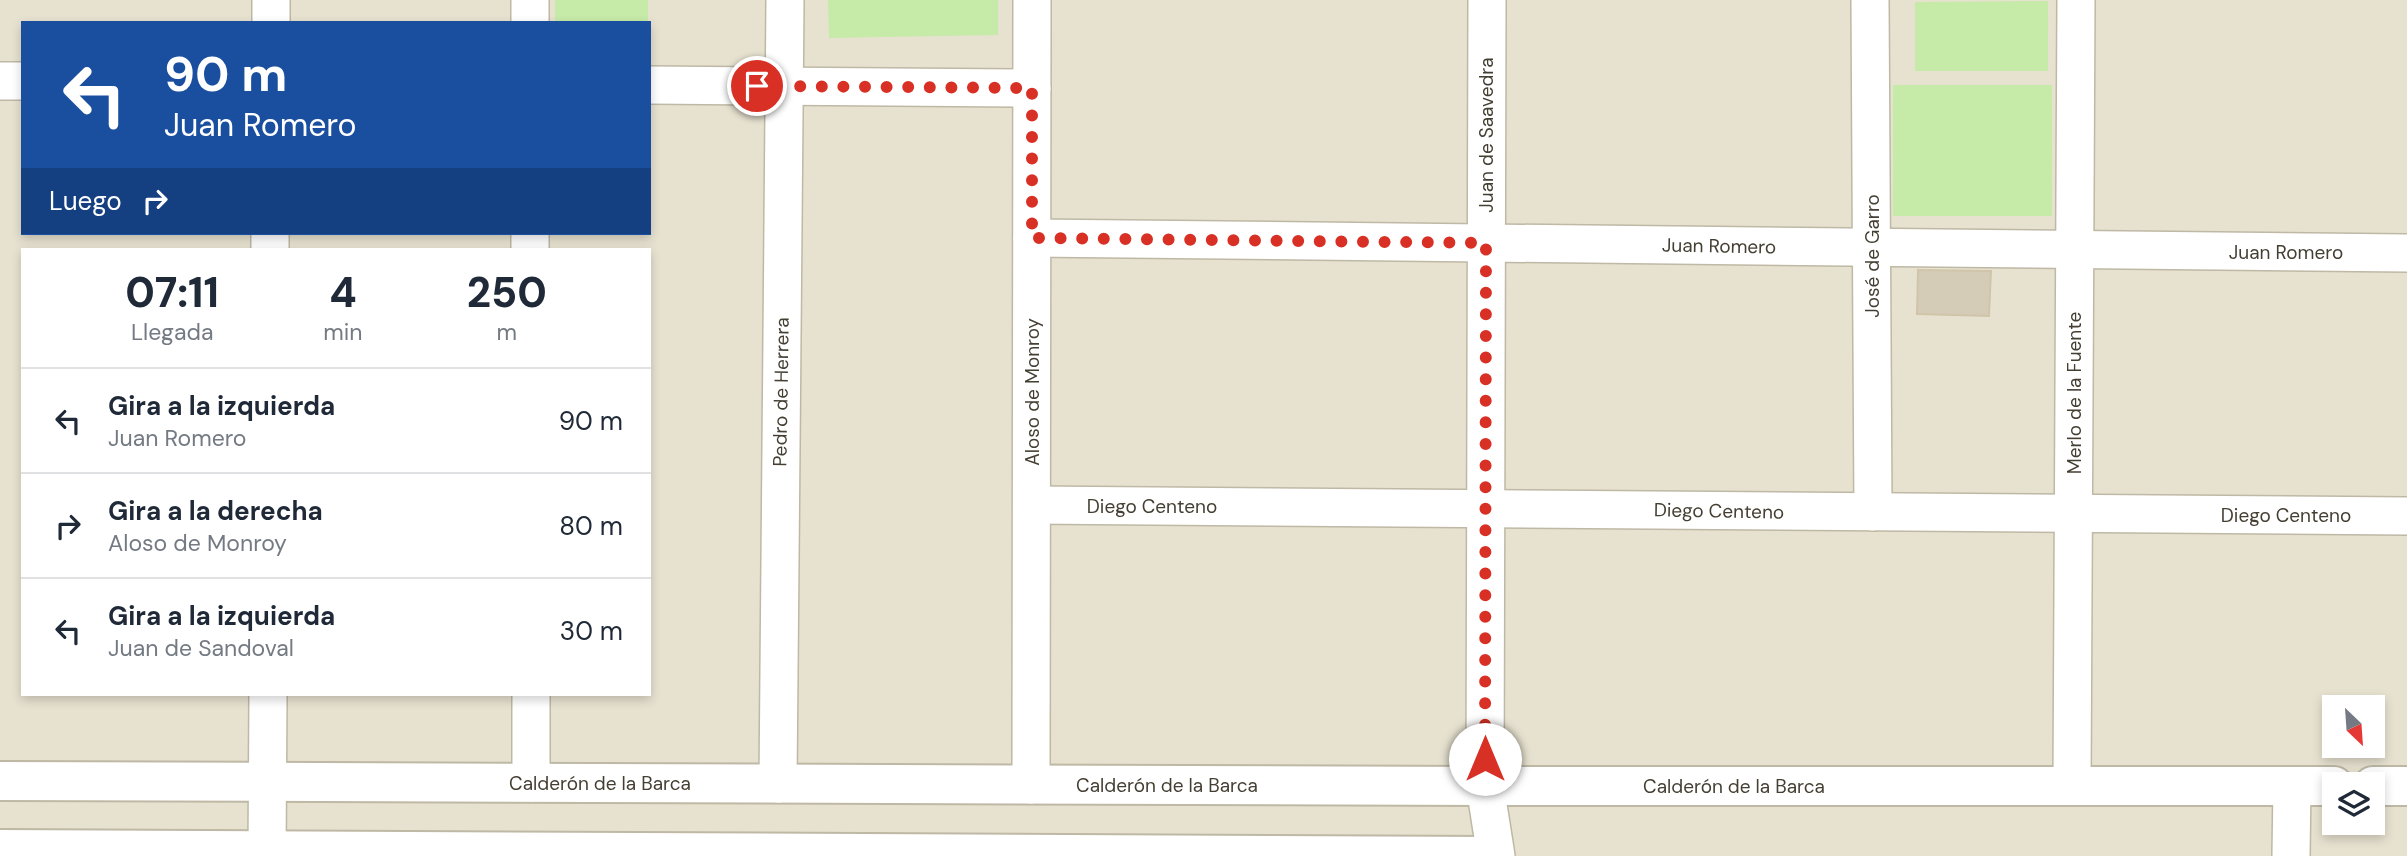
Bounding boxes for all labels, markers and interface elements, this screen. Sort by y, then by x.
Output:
text: 90 m [164,42,287,106]
icon: left [49,49,140,140]
pin [727,56,787,116]
street label: Juan de Saavedra [1474,57,1499,213]
icon: arrive [738,67,776,105]
text: Juan Romero [164,104,357,146]
icon: right [136,182,174,220]
text: Luego [49,184,122,218]
street label: José de Garro [1860,194,1885,318]
street label: Juan Romero [1662,233,1776,259]
street label: Juan Romero [2229,240,2343,265]
text: 07:11 [125,265,219,320]
text: 4 [329,265,357,320]
text: 250 [467,265,547,320]
street label: Merlo de la Fuente [2062,312,2087,474]
text: Llegada [131,317,213,347]
text: min [323,317,363,347]
text: m [497,317,517,347]
street label: Pedro de Herrera [767,317,795,467]
street label: Aloso de Monroy [1020,318,1045,466]
text: Gira a la izquierda [108,389,335,423]
icon: left [49,402,87,440]
text: 90 m [559,404,623,438]
text: Juan Romero [108,423,246,453]
text: Gira a la derecha [108,494,323,528]
street label: Diego Centeno [1087,494,1217,519]
street label: Diego Centeno [1654,497,1784,525]
street label: Diego Centeno [2221,503,2351,528]
icon: right [49,507,87,545]
text: 80 m [559,509,623,543]
text: Aloso de Monroy [108,528,287,558]
text: Gira a la izquierda [108,599,335,633]
icon: left [49,612,87,650]
text: 30 m [560,614,623,648]
text: Juan de Sandoval [108,633,294,663]
north arrow [2322,695,2385,758]
map controls [2322,695,2385,835]
position arrow [1448,722,1522,796]
street label: Calderón de la Barca [509,771,691,796]
button: layers [2322,772,2385,835]
street label: Calderón de la Barca [1076,773,1258,798]
street label: Calderón de la Barca [1643,774,1825,799]

